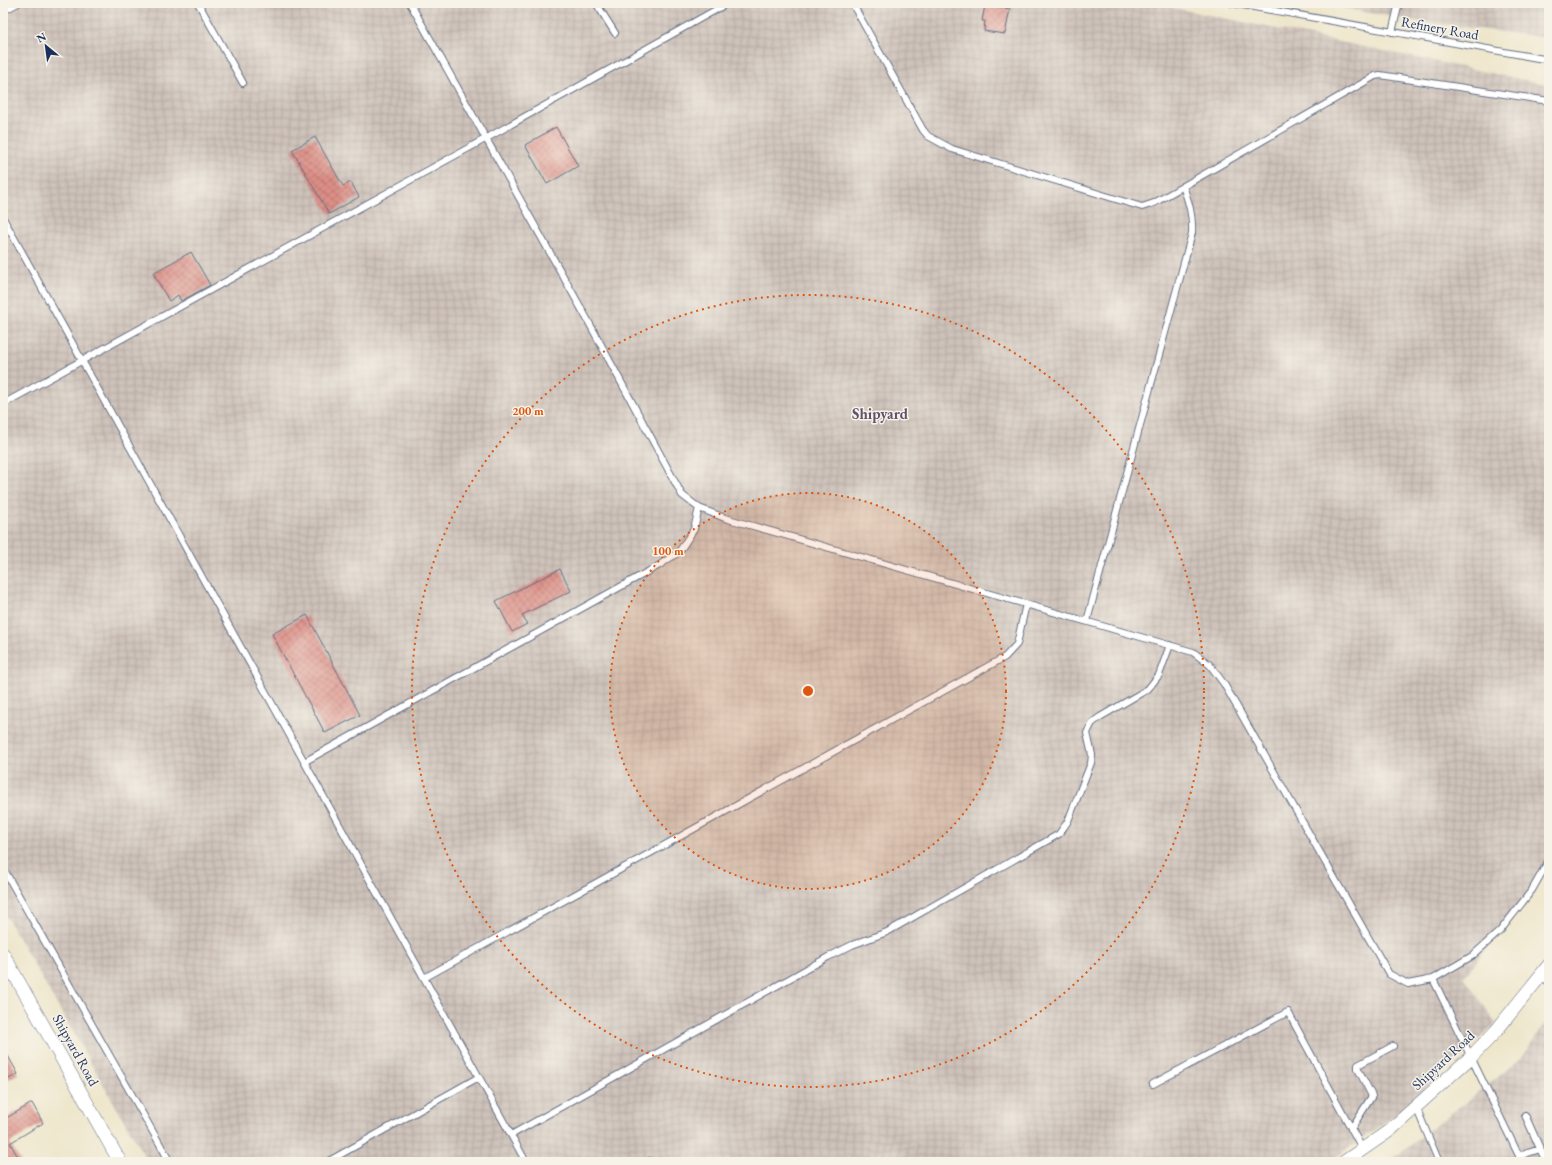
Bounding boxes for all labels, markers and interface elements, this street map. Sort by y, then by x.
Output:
street label: Refinery Road [1400,12,1481,44]
north arrow [26,26,66,66]
text: N [34,29,49,46]
text: 200 m [512,403,544,419]
district label: Shipyard [852,404,909,423]
text: 100 m [652,543,684,559]
centre of rings [801,684,815,698]
street label: Shipyard Road [49,1011,104,1090]
street label: Shipyard Road [1408,1026,1479,1094]

